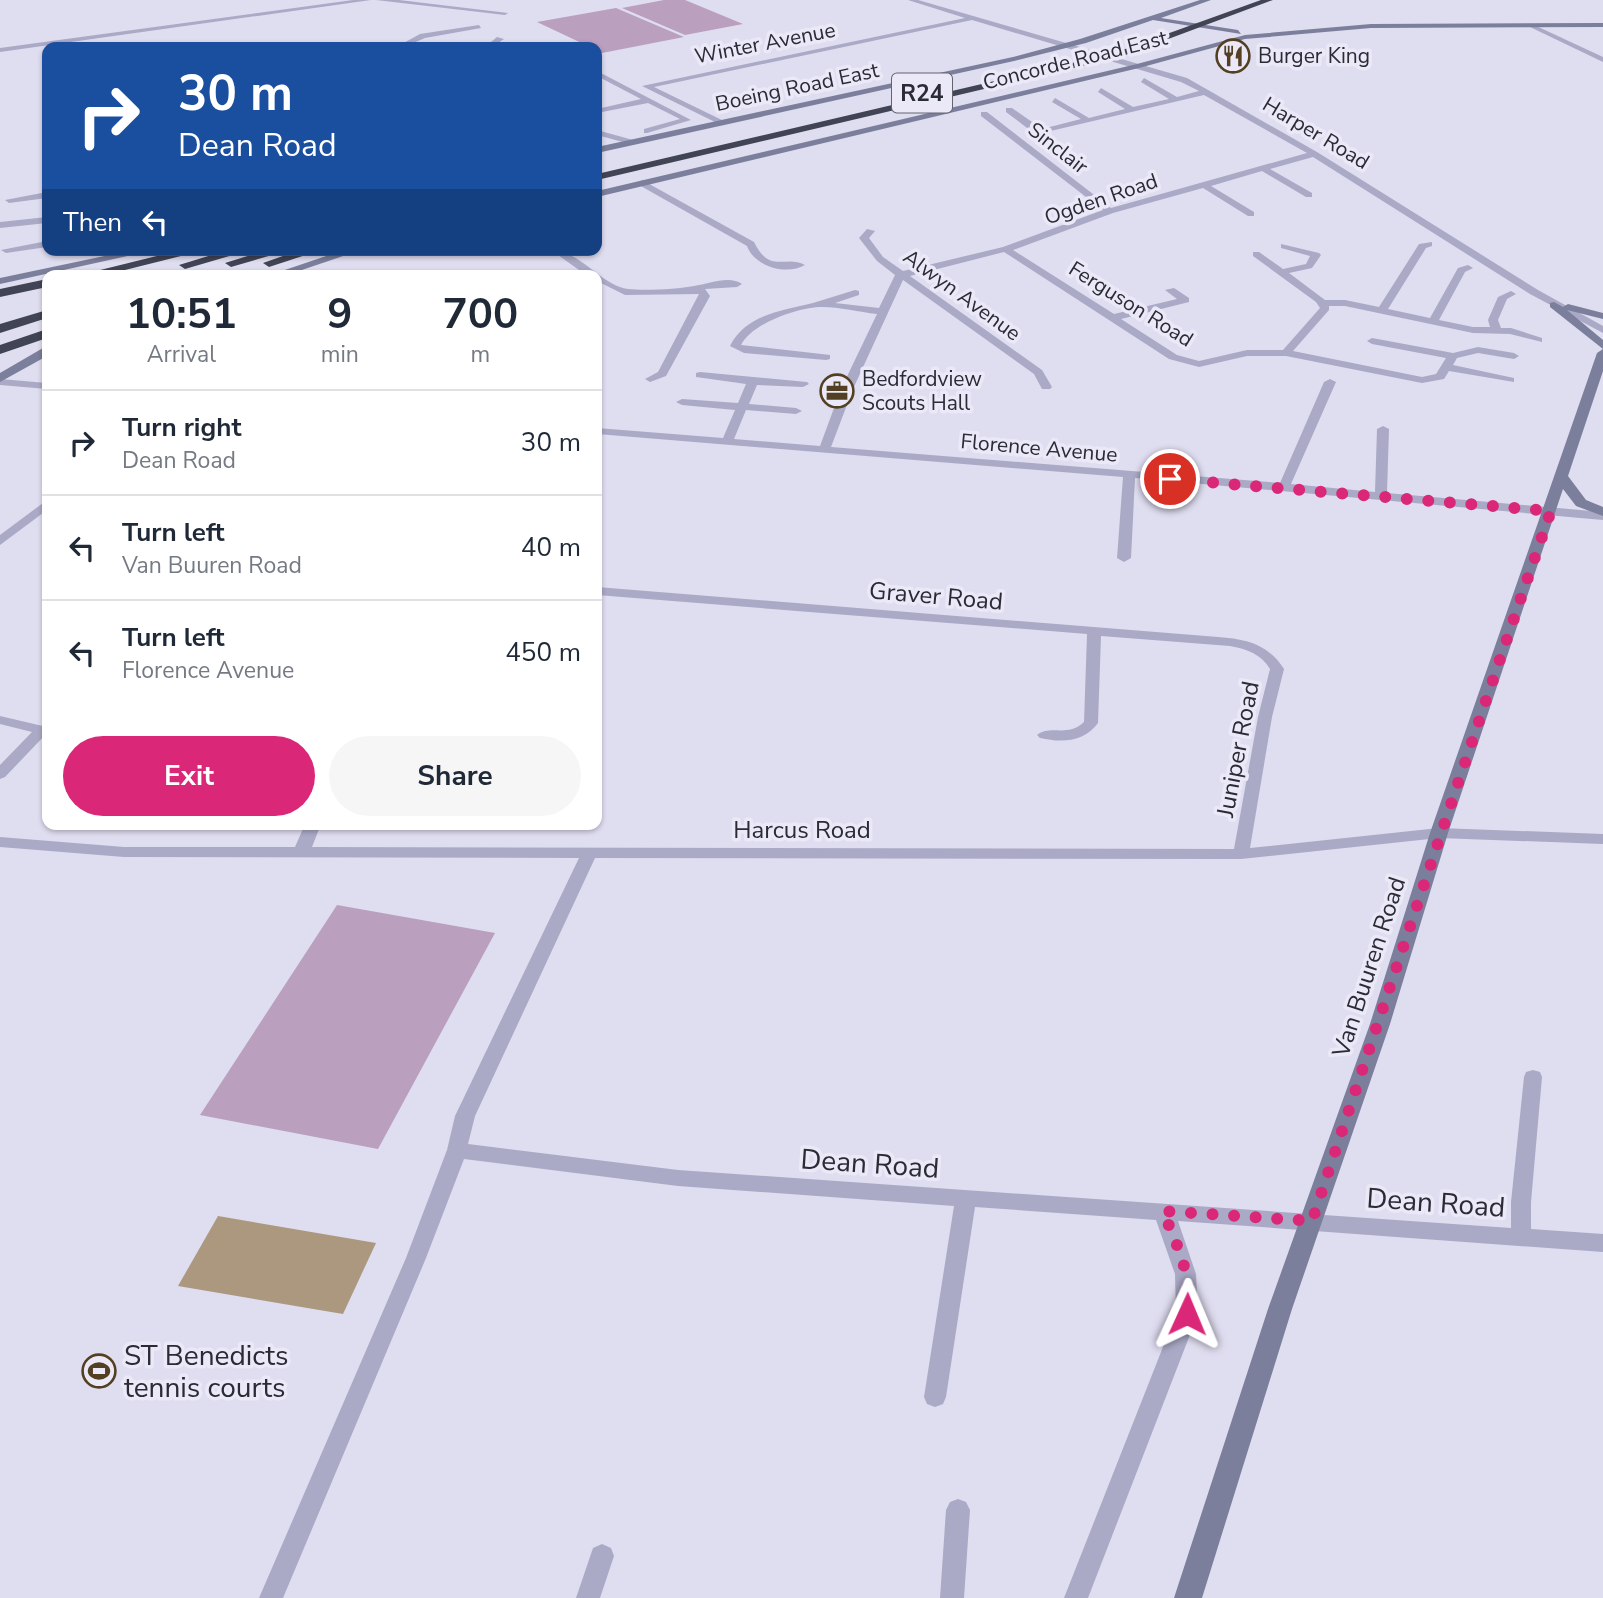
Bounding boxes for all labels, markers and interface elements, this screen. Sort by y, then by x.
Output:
street label: Winter Avenue [692,16,838,70]
street label: Concorde Road East [980,23,1171,96]
restaurant icon: Burger King [1214,37,1252,75]
place label: Burger King [1258,42,1370,70]
street label: Boeing Road East [713,56,882,118]
text: 30 m [178,60,293,127]
icon: right [63,70,154,161]
road number: R24 [892,74,952,113]
street label: Harper Road [1257,90,1375,176]
street label: Sinclair [1022,116,1094,181]
text: Dean Road [178,124,337,167]
street label: Ogden Road [1041,167,1161,231]
icon: left [136,203,174,241]
text: Then [63,205,122,240]
street label: Alwyn Avenue [898,243,1026,347]
street label: Ferguson Road [1063,255,1199,353]
text: 10:51 [126,286,237,343]
text: 9 [327,286,352,343]
text: 700 [443,286,518,343]
text: Arrival [147,339,216,370]
text: min [321,339,359,370]
text: m [471,339,490,370]
place label: Bedfordview Scouts Hall [862,365,982,417]
office icon: Bedfordview Scouts Hall [818,372,856,410]
text: Turn right [122,410,241,445]
icon: right [63,424,101,462]
text: 30 m [521,425,581,460]
street label: Florence Avenue [959,427,1119,469]
text: Dean Road [122,445,236,476]
pin [1140,449,1200,509]
icon: arrive [1151,460,1189,498]
text: Turn left [122,515,225,550]
icon: left [63,529,101,567]
text: 40 m [521,530,581,565]
text: Van Buuren Road [122,550,302,581]
street label: Graver Road [868,574,1004,618]
text: Turn left [122,620,225,655]
icon: left [63,634,101,672]
text: 450 m [505,635,581,670]
text: Florence Avenue [122,655,294,686]
street label: Juniper Road [1209,678,1267,821]
button: Exit [63,736,315,816]
button: Share [329,736,581,816]
street label: Harcus Road [733,814,871,846]
street label: Van Buuren Road [1324,873,1413,1062]
street label: Dean Road [799,1140,940,1188]
street label: Dean Road [1365,1179,1506,1227]
position arrow [1150,1277,1224,1351]
place label: ST Benedicts tennis courts [124,1337,289,1407]
sports icon: ST Benedicts tennis courts [80,1352,118,1390]

